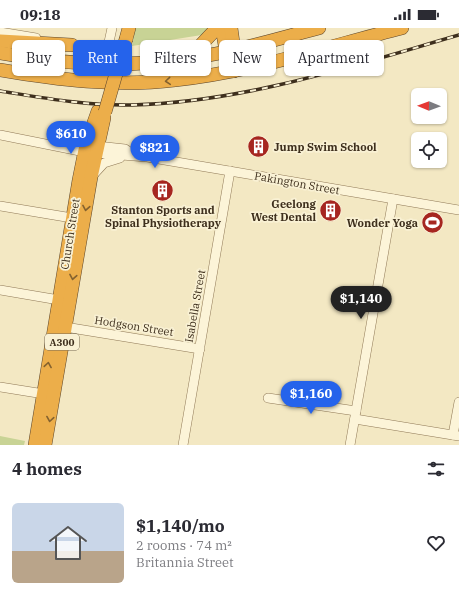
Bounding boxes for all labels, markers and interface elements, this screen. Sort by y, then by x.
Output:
text: 09:18 [20,5,61,24]
chip: Buy [12,40,65,76]
chip: Rent [73,40,132,76]
chip: Filters [140,40,211,76]
chip: New [219,40,276,76]
chip: Apartment [284,40,384,76]
one-way arrow [165,76,171,85]
north arrow [411,88,447,124]
map controls [411,88,447,168]
pin: $610 [47,121,95,155]
text: $610 [55,125,87,142]
button: locate [411,132,447,168]
building icon: Jump Swim School [246,134,272,160]
pin: $821 [131,135,179,169]
text: $821 [139,139,171,156]
place label: Jump Swim School [274,140,377,154]
street label: Pakington Street [253,169,341,197]
building icon: Stanton Sports and Spinal Physiotherapy [150,177,176,203]
street label: Church Street [57,197,83,270]
place label: Geelong West Dental [251,197,317,224]
building icon: Geelong West Dental [318,197,344,223]
place label: Stanton Sports and Spinal Physiotherapy [105,203,222,230]
one-way arrow [82,205,90,211]
sports icon: Wonder Yoga [420,210,446,236]
place label: Wonder Yoga [347,216,418,230]
street label: Isabella Street [182,268,208,344]
one-way arrow [70,274,78,280]
pin: $1,140 [328,286,394,320]
text: $1,140 [340,290,382,307]
street label: Hodgson Street [94,313,175,339]
road number: A300 [45,334,79,350]
one-way arrow [44,362,52,368]
pin: $1,160 [278,381,344,415]
text: $1,160 [290,385,332,402]
one-way arrow [46,416,54,422]
text: 4 homes [12,458,82,480]
icon: filters [425,458,447,480]
text: $1,140/mo [136,515,225,537]
icon: home [44,519,92,567]
icon: heart [425,532,447,554]
text: 2 rooms · 74 m² [136,537,232,554]
text: Britannia Street [136,554,234,571]

